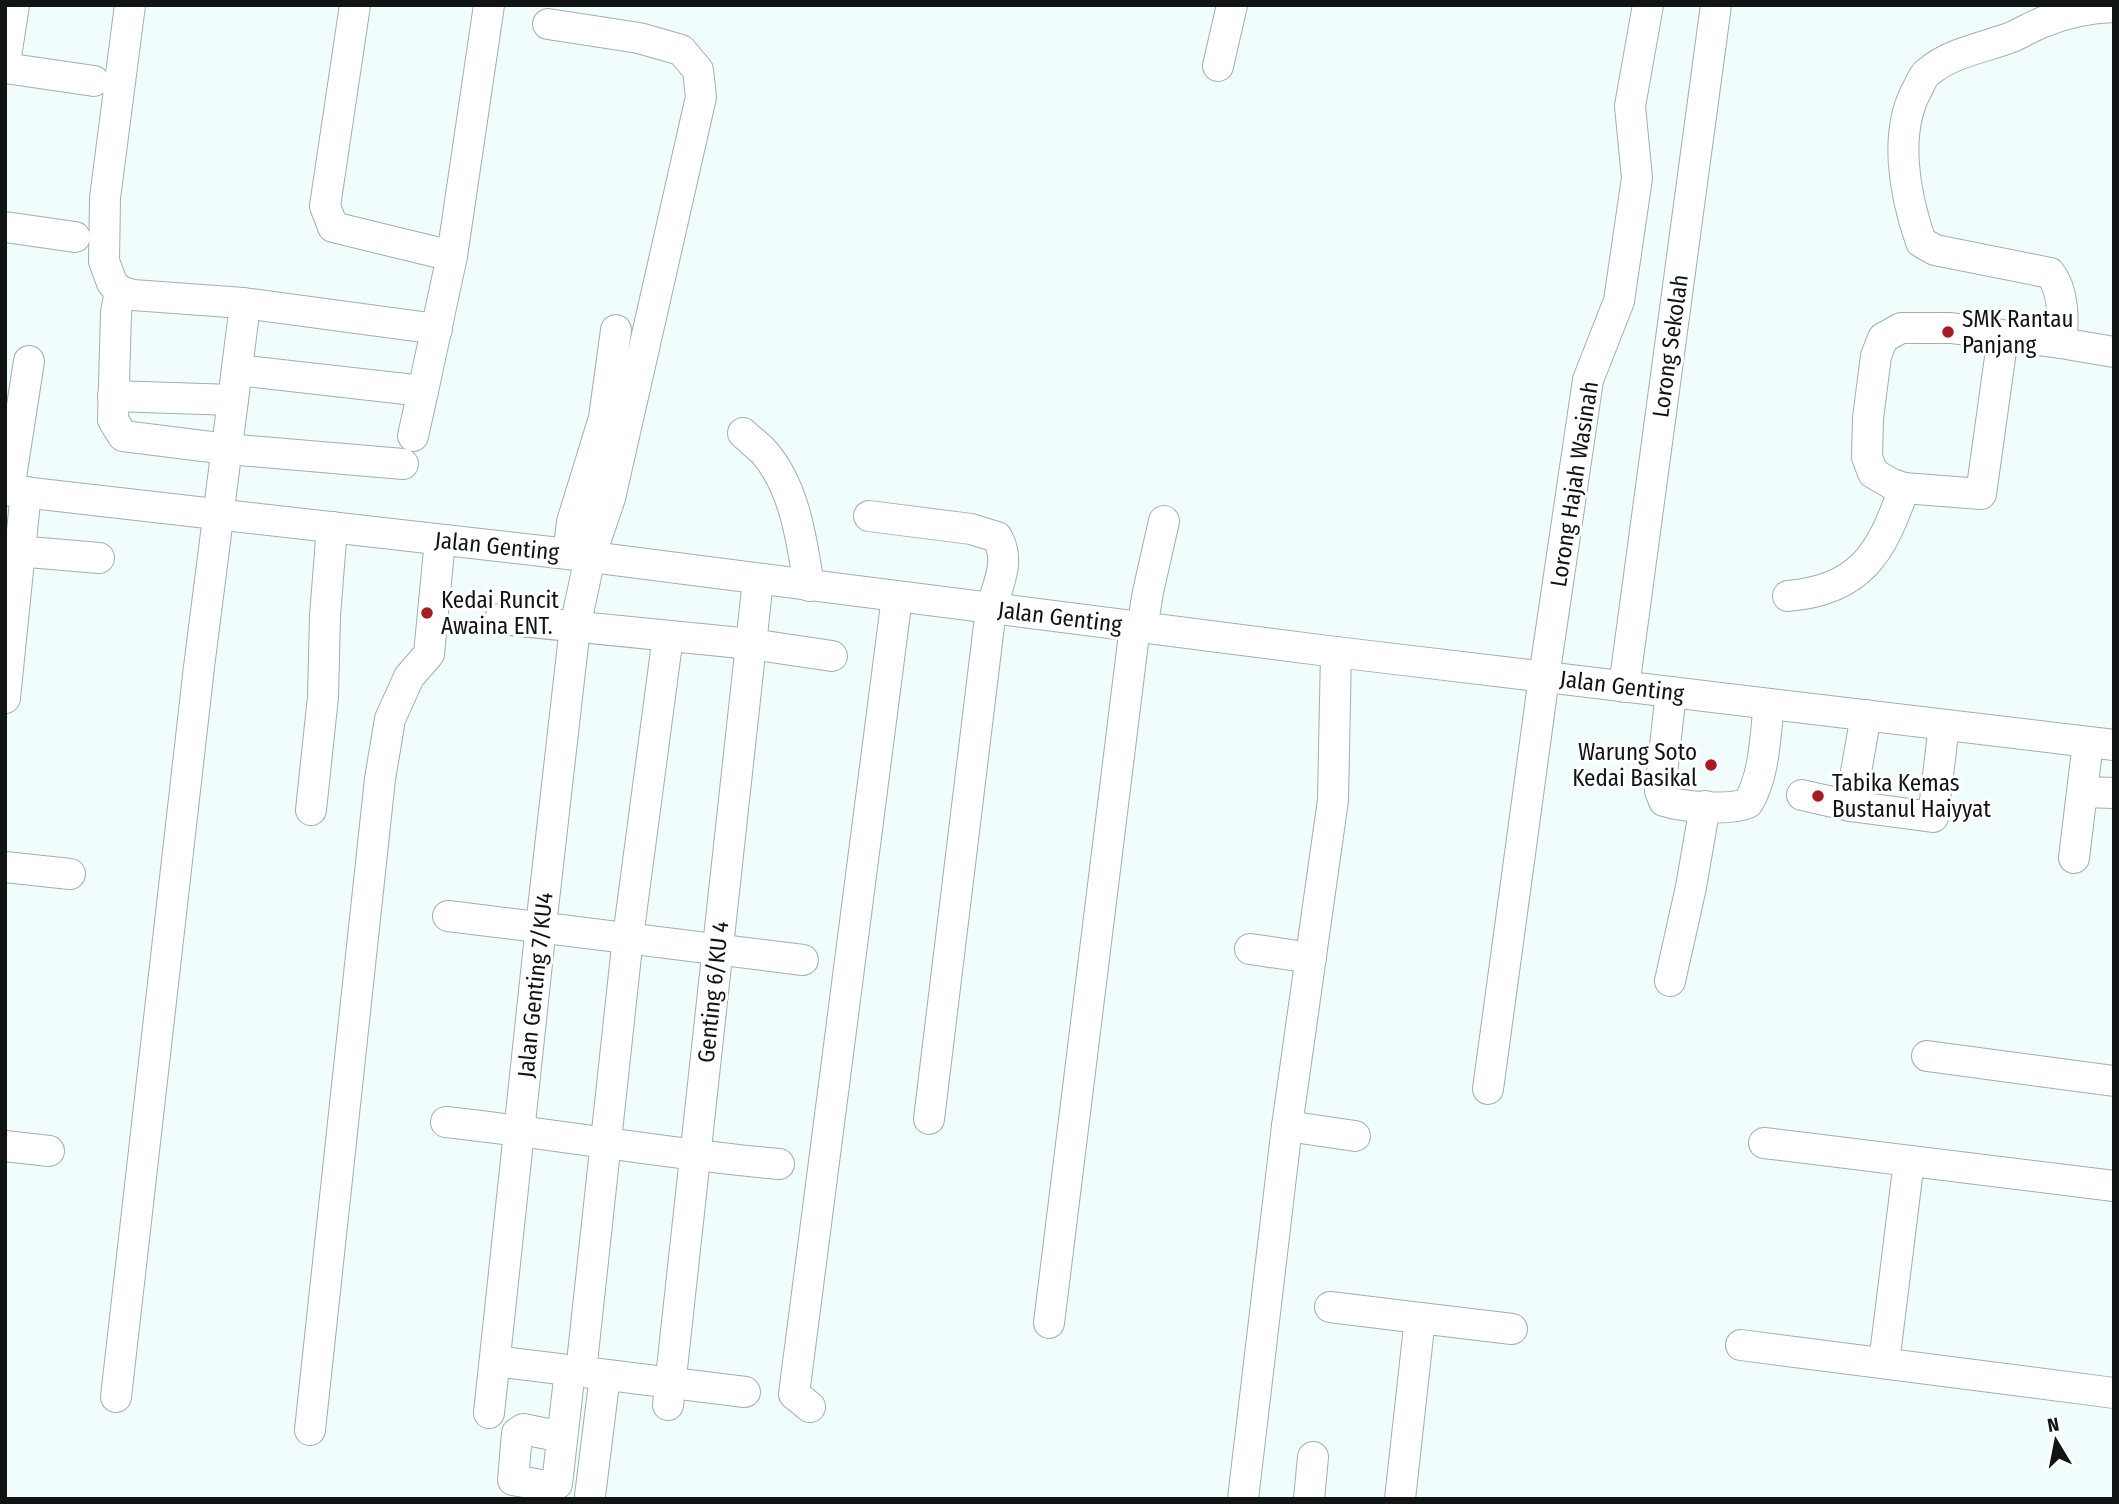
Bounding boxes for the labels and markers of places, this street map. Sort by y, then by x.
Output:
place label: SMK Rantau Panjang [1962,305,2073,359]
marker: SMK Rantau Panjang [1940,324,1956,340]
place label: Kedai Runcit Awaina ENT. [441,586,559,640]
marker: Kedai Runcit Awaina ENT. [419,605,435,621]
place label: Warung Soto Kedai Basikal [1572,738,1697,792]
marker: Warung Soto Kedai Basikal [1703,757,1719,773]
place label: Tabika Kemas Bustanul Haiyyat [1832,769,1991,823]
marker: Tabika Kemas Bustanul Haiyyat [1810,788,1826,804]

